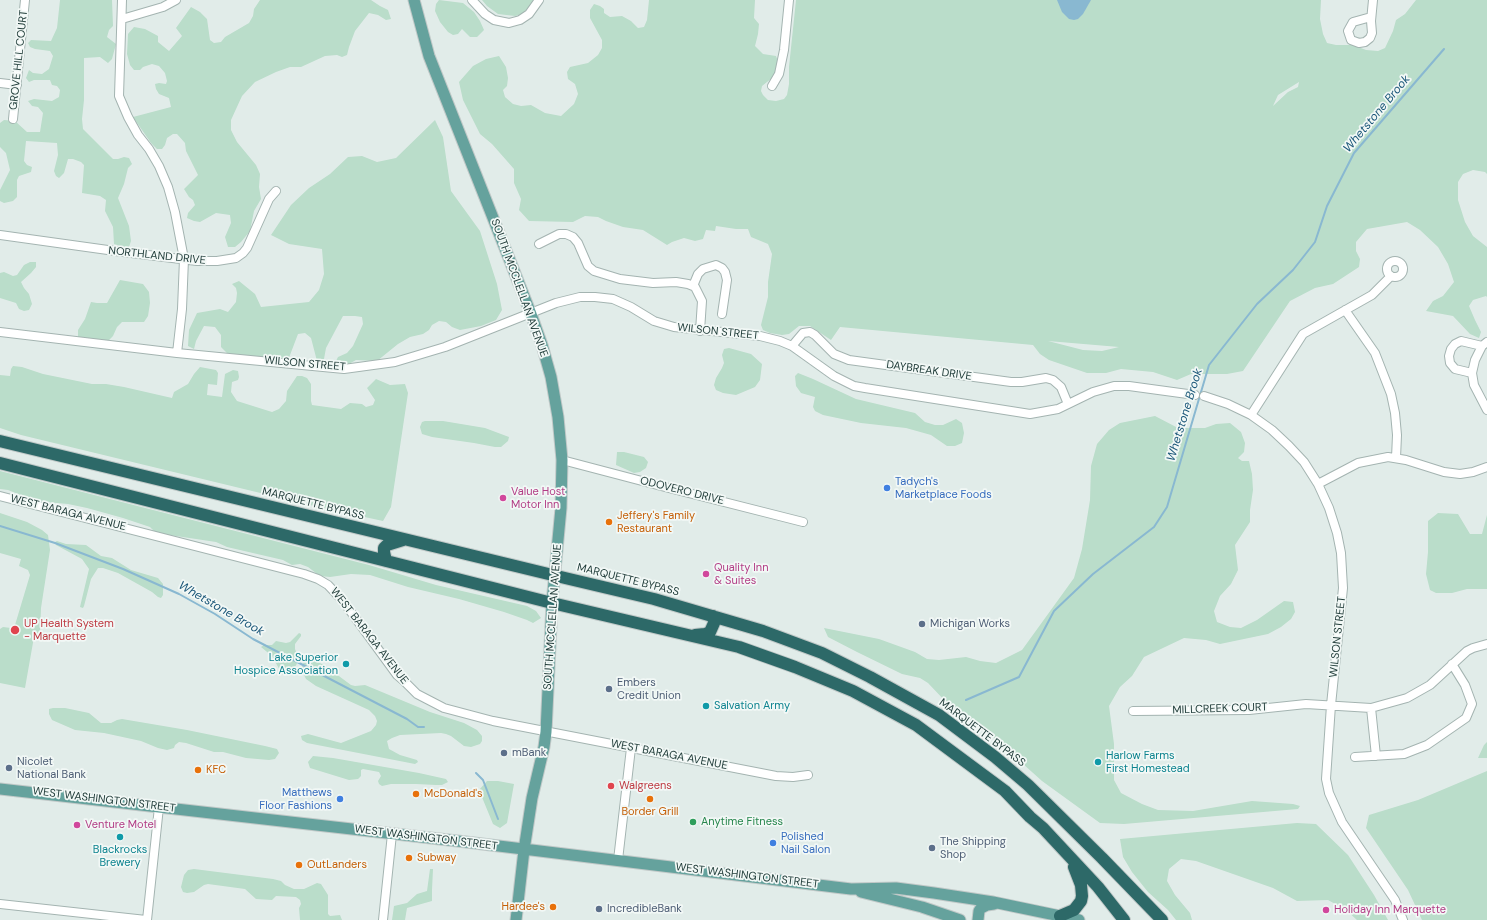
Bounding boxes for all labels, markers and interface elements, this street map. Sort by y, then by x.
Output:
street label: GROVE HILL COURT [7,9,31,111]
water label: Whetstone Brook [1340,72,1414,156]
street label: SOUTH MCCLELLAN AVENUE [488,217,550,359]
street label: NORTHLAND DRIVE [108,244,206,268]
street label: WILSON STREET [677,321,759,343]
street label: WILSON STREET [264,354,346,374]
street label: DAYBREAK DRIVE [885,358,973,384]
water label: Whetstone Brook [1164,367,1206,463]
street label: ODOVERO DRIVE [639,474,725,508]
place label: Tadych's Marketplace Foods [895,475,992,501]
marker: Tadych's Marketplace Foods [882,483,892,493]
street label: MARQUETTE BYPASS [261,485,365,523]
place label: Value Host Motor Inn [511,485,565,511]
street label: WEST BARAGA AVENUE [9,492,127,534]
marker: Value Host Motor Inn [498,493,508,503]
place label: Jeffery's Family Restaurant [617,509,695,535]
marker: Jeffery's Family Restaurant [604,517,614,527]
street label: SOUTH MCCLELLAN AVENUE [541,544,565,690]
street label: MARQUETTE BYPASS [576,561,680,599]
place label: Quality Inn & Suites [714,561,768,587]
marker: Quality Inn & Suites [701,569,711,579]
water label: Whetstone Brook [176,579,266,639]
street label: WEST BARAGA AVENUE [327,585,411,687]
street label: WILSON STREET [1327,596,1349,678]
place label: UP Health System - Marquette [24,617,114,643]
place label: Michigan Works [930,617,1010,631]
marker: Michigan Works [917,619,927,629]
marker: UP Health System - Marquette [9,624,21,636]
place label: Lake Superior Hospice Association [234,651,338,677]
marker: Lake Superior Hospice Association [341,659,351,669]
place label: Embers Credit Union [617,676,681,702]
marker: Embers Credit Union [604,684,614,694]
street label: MARQUETTE BYPASS [936,696,1028,770]
place label: Salvation Army [714,699,790,713]
marker: Salvation Army [701,701,711,711]
street label: MILLCREEK COURT [1172,701,1268,717]
street label: WEST BARAGA AVENUE [609,737,729,773]
place label: mBank [512,746,546,760]
marker: mBank [499,748,509,758]
place label: Harlow Farms First Homestead [1106,749,1190,775]
place label: Nicolet National Bank [17,755,86,781]
marker: Harlow Farms First Homestead [1093,757,1103,767]
marker: Nicolet National Bank [4,763,14,773]
place label: KFC [206,763,226,777]
marker: KFC [193,765,203,775]
place label: Walgreens [619,779,672,793]
marker: Walgreens [606,781,616,791]
street label: WEST WASHINGTON STREET [32,785,176,815]
place label: Matthews Floor Fashions [259,786,332,812]
place label: McDonald's [424,787,483,801]
marker: McDonald's [411,789,421,799]
marker: Matthews Floor Fashions [335,794,345,804]
marker: Border Grill [645,794,655,804]
place label: Border Grill [621,805,679,819]
place label: Anytime Fitness [701,815,783,829]
marker: Anytime Fitness [688,817,698,827]
place label: Venture Motel [85,818,156,832]
marker: Venture Motel [72,820,82,830]
street label: WEST WASHINGTON STREET [354,823,498,853]
place label: Polished Nail Salon [781,830,830,856]
marker: Blackrocks Brewery [115,832,125,842]
place label: The Shipping Shop [940,835,1006,861]
marker: Polished Nail Salon [768,838,778,848]
place label: Blackrocks Brewery [93,843,147,869]
marker: The Shipping Shop [927,843,937,853]
place label: Subway [417,851,456,865]
marker: Subway [404,853,414,863]
place label: OutLanders [307,858,367,872]
marker: OutLanders [294,860,304,870]
street label: WEST WASHINGTON STREET [675,861,819,891]
place label: Hardee's [501,900,545,914]
marker: Hardee's [548,902,558,912]
place label: IncredibleBank [607,902,682,916]
place label: Holiday Inn Marquette [1334,903,1446,917]
marker: IncredibleBank [594,904,604,914]
marker: Holiday Inn Marquette [1321,905,1331,915]

